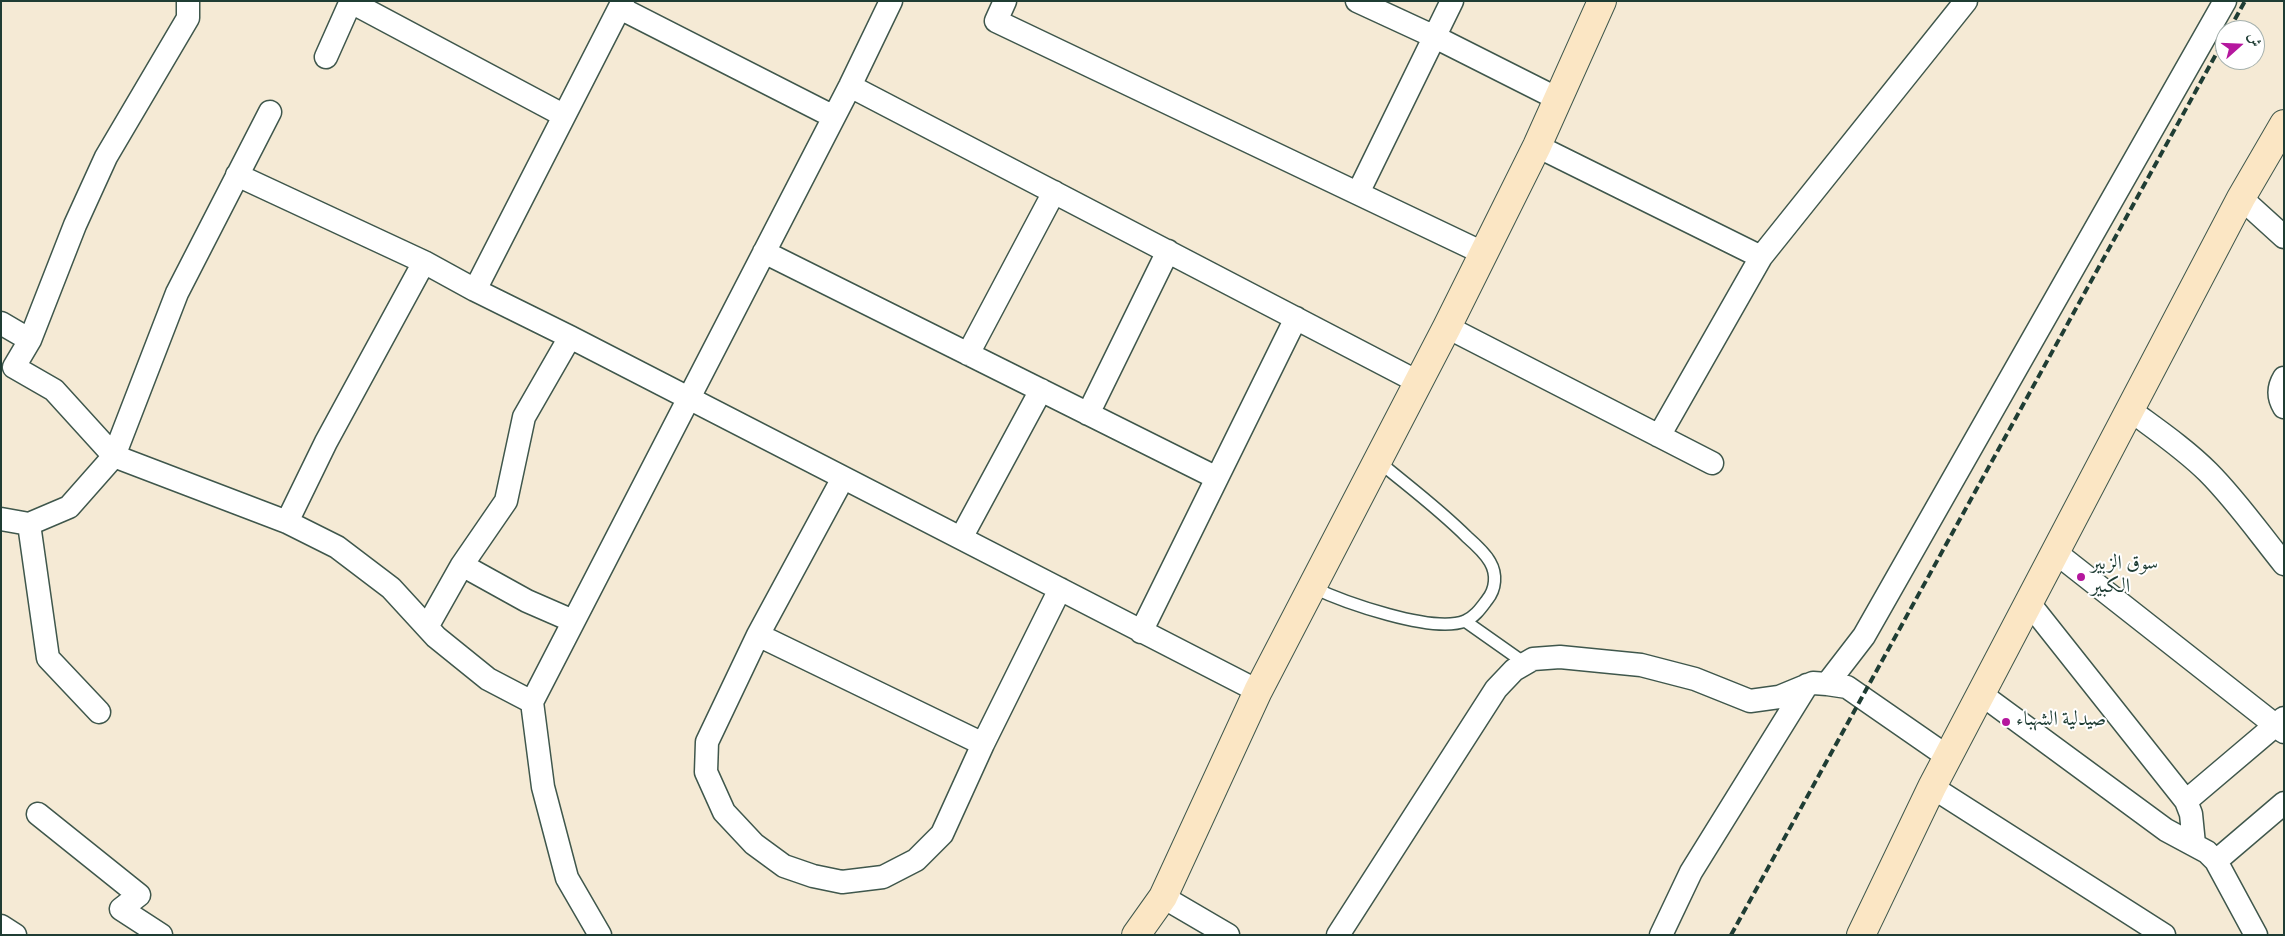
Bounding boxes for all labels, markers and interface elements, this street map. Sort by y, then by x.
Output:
north arrow [2215,20,2265,70]
text: ش [2241,30,2265,50]
place label: سوق الزبير الكبير [2091,554,2158,601]
marker: سوق الزبير الكبير [2075,571,2087,583]
place label: صيدلية الشهباء [2016,710,2106,734]
marker: صيدلية الشهباء [2000,716,2012,728]

